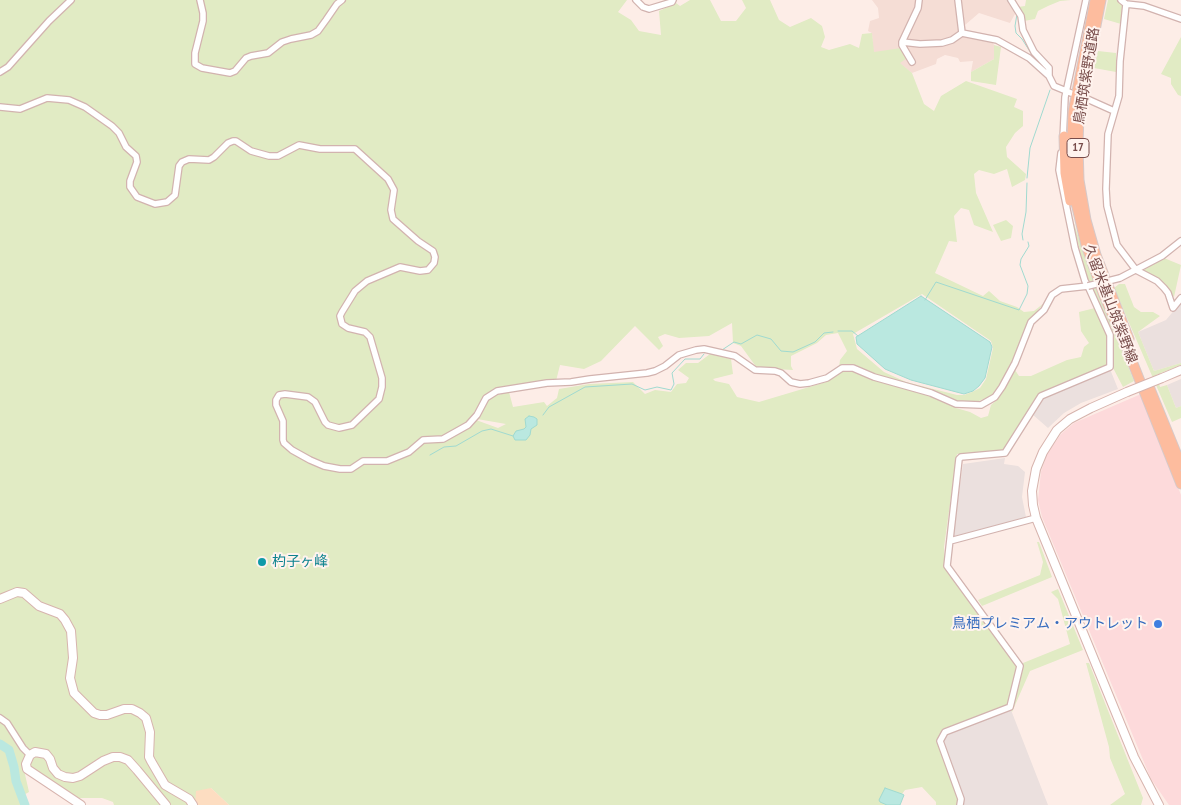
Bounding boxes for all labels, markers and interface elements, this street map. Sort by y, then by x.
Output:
street label: 鳥栖筑紫野道路 [1071,26,1103,126]
road number: 17 [1067,138,1089,158]
street label: 久留米基山筑紫野線 [1080,242,1140,366]
place label: 杓子ヶ峰 [272,554,328,570]
marker: 杓子ヶ峰 [256,556,268,568]
place label: 鳥栖プレミアム・アウトレット [952,616,1148,632]
marker: 鳥栖プレミアム・アウトレット [1152,618,1164,630]

